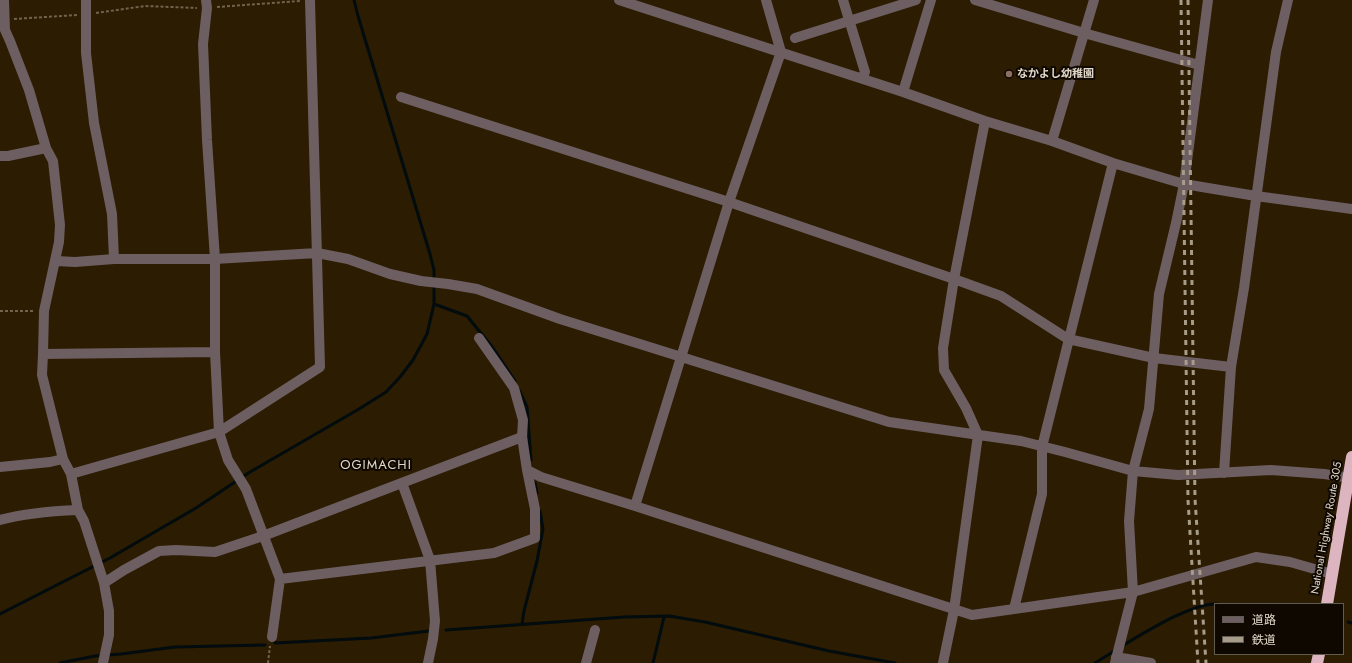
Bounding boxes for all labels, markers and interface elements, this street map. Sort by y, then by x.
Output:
place label: なかよし幼稚園 [1017,67,1094,81]
marker: なかよし幼稚園 [1004,69,1014,79]
district label: OGIMACHI [340,458,412,474]
street label: National Highway Route 305 [1309,461,1345,595]
legend [1214,603,1344,655]
text: 道路 [1252,611,1276,629]
text: 鉄道 [1252,631,1276,649]

